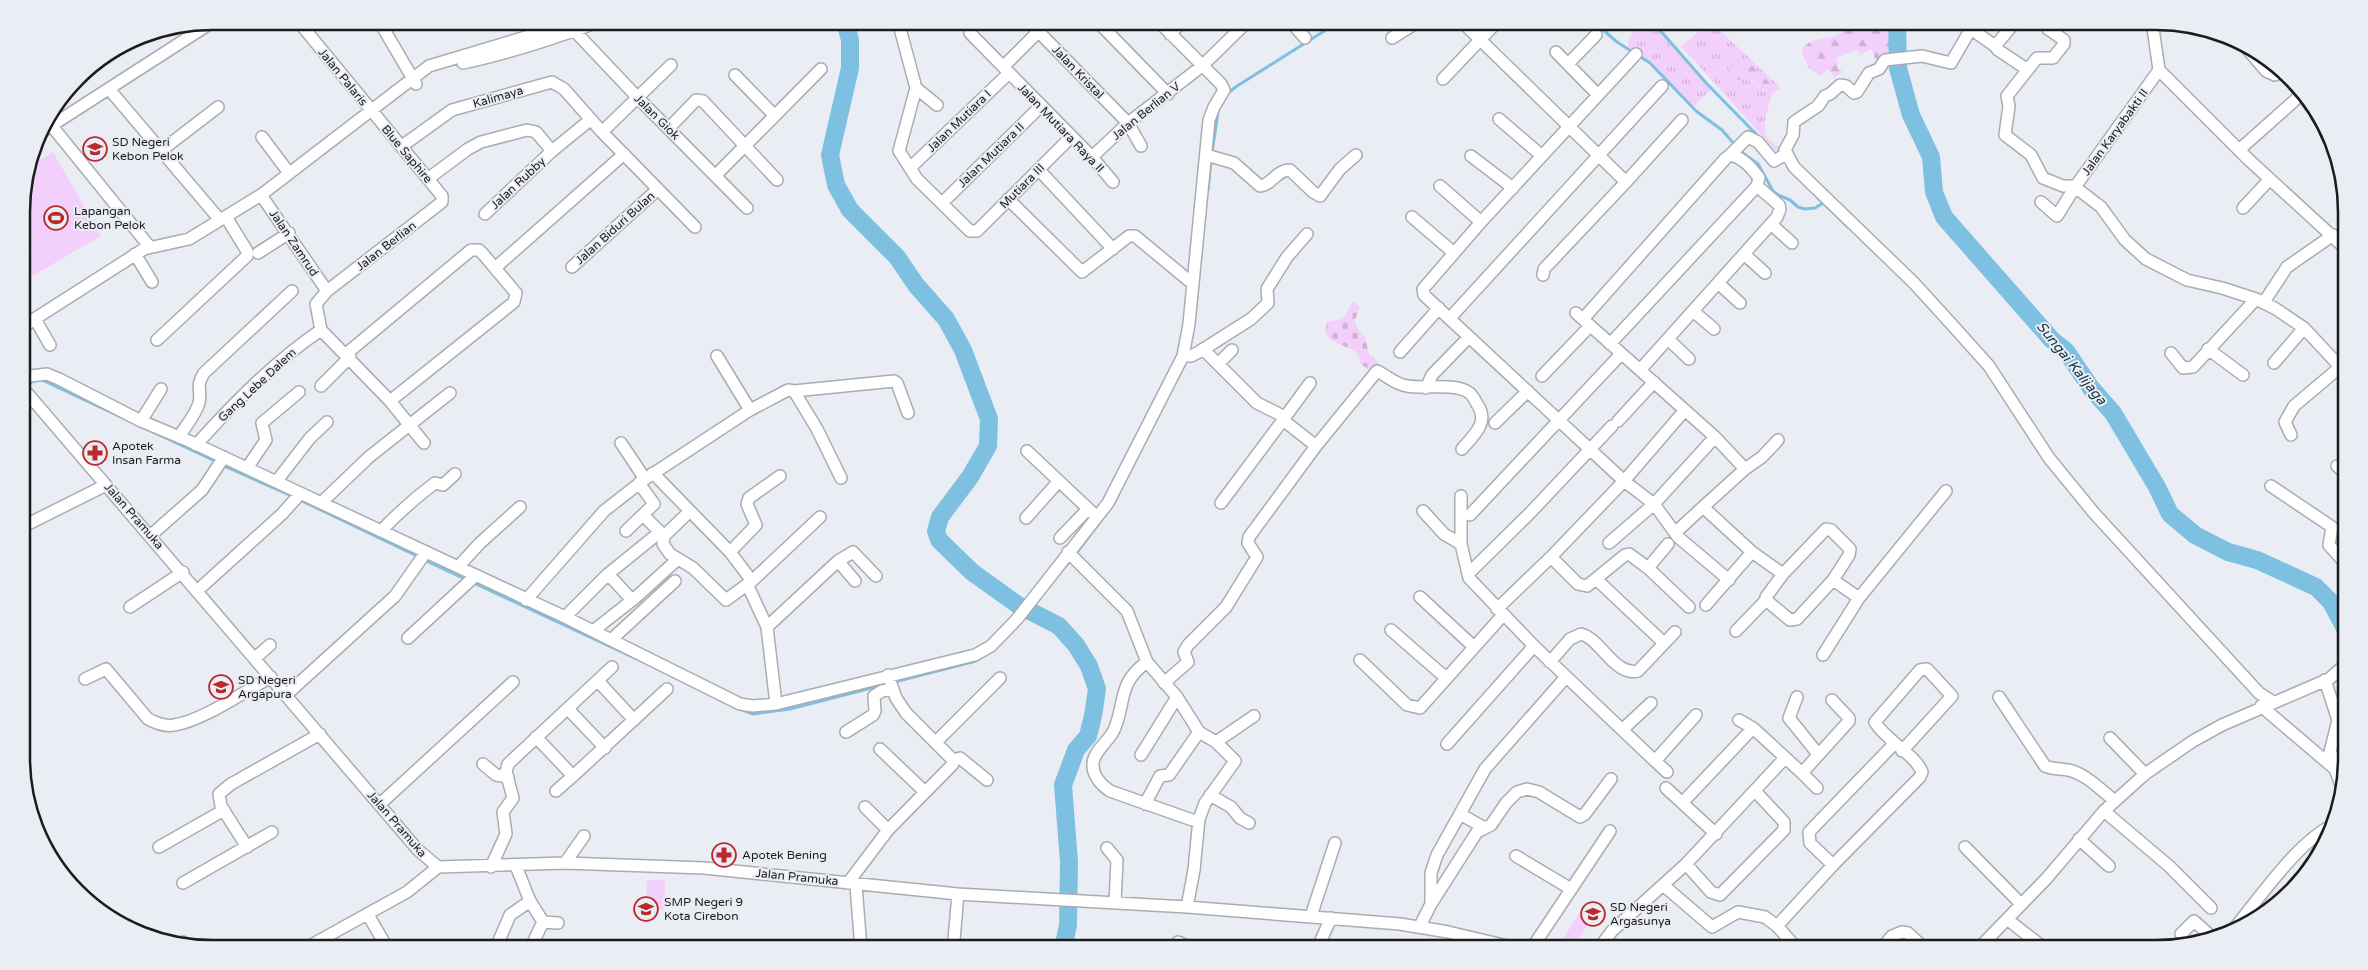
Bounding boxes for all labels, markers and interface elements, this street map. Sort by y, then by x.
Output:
street label: Jalan Kristal [1049,43,1107,101]
street label: Jalan Palaris [316,45,371,109]
street label: Jalan Berlian V [1109,79,1183,143]
street label: Jalan Mutiara Raya II [1015,81,1107,175]
street label: Kalimaya [471,83,525,111]
street label: Jalan Karyabakti II [2079,86,2151,178]
street label: Jalan Mutiara I [924,87,994,155]
street label: Jalan Giok [631,91,683,143]
street label: Jalan Mutiara II [955,120,1027,190]
street label: Blue Saphire [379,122,436,186]
place label: SD Negeri Kebon Pelok [112,135,184,163]
school or university icon: SD Negeri Kebon Pelok [82,136,108,162]
street label: Jalan Rubby [488,154,549,212]
street label: Mutiara III [997,161,1047,211]
street label: Jalan Biduri Bulan [572,189,658,267]
place label: Lapangan Kebon Pelok [74,204,146,232]
sports icon: Lapangan Kebon Pelok [43,205,69,231]
street label: Jalan Zamrud [267,207,321,279]
street label: Jalan Berlian [353,218,419,274]
water label: Sungai Kalijaga [2033,318,2111,409]
street label: Gang Lebe Dalem [215,345,299,425]
place label: Apotek Insan Farma [112,439,181,467]
pharmacy icon: Apotek Insan Farma [82,440,108,466]
street label: Jalan Pramuka [101,480,167,552]
place label: SD Negeri Argapura [238,673,296,701]
school or university icon: SD Negeri Argapura [208,674,234,700]
street label: Jalan Pramuka [364,788,430,860]
pharmacy icon: Apotek Bening [711,842,737,868]
place label: Apotek Bening [742,848,827,862]
street label: Jalan Pramuka [755,866,839,888]
place label: SMP Negeri 9 Kota Cirebon [664,895,743,923]
school or university icon: SMP Negeri 9 Kota Cirebon [633,896,659,922]
place label: SD Negeri Argasunya [1610,900,1671,928]
school or university icon: SD Negeri Argasunya [1580,901,1606,927]

